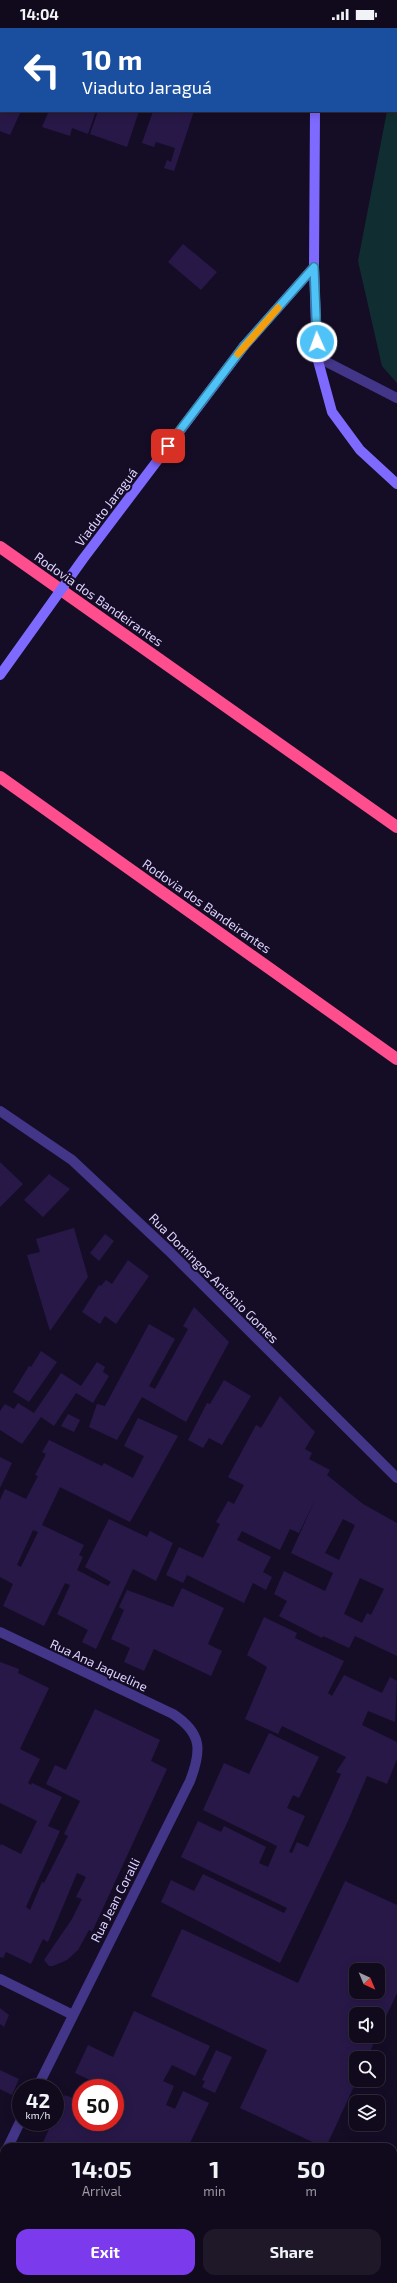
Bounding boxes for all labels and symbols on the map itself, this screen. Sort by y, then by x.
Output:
position arrow [296,321,338,363]
pin [151,429,185,463]
street label: Viaduto Jaraguá [71,465,141,549]
street label: Rodovia dos Bandeirantes [32,548,166,650]
street label: Rodovia dos Bandeirantes [140,855,274,957]
street label: Rua Domingos Antônio Gomes [146,1210,282,1346]
street label: Rua Ana Jaqueline [48,1635,150,1695]
street label: Rua Jean Coralli [87,1855,143,1945]
north arrow [349,1963,385,1999]
speed limit sign: 50 [72,2079,124,2131]

